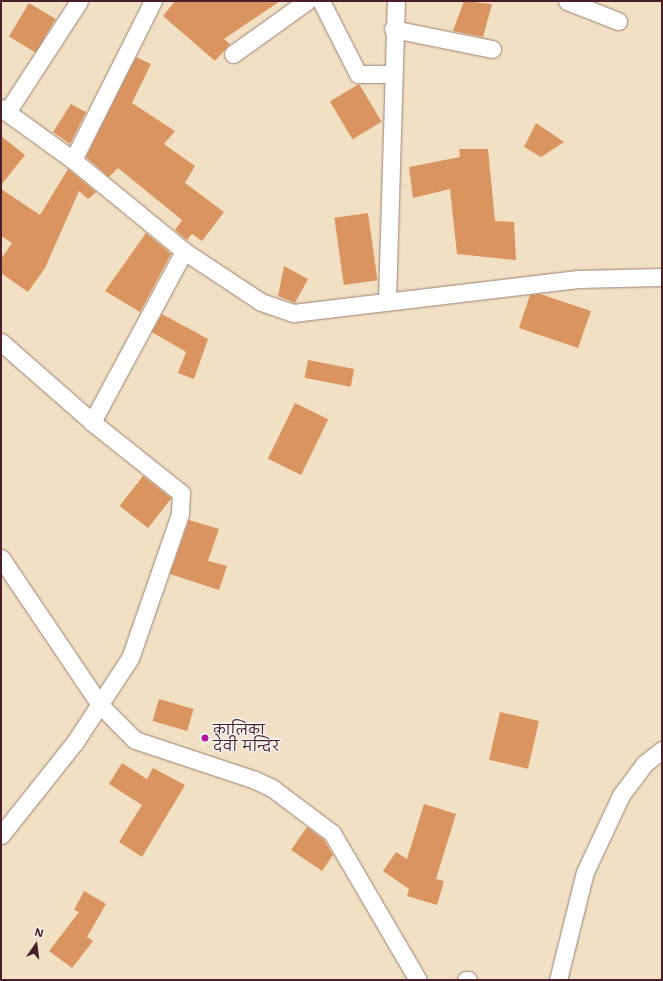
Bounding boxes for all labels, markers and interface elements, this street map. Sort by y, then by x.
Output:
place label: कालिका देवी मन्दिर [213,722,279,754]
marker: कालिका देवी मन्दिर [200,733,210,743]
north arrow [16,925,56,965]
text: N [33,925,45,941]

